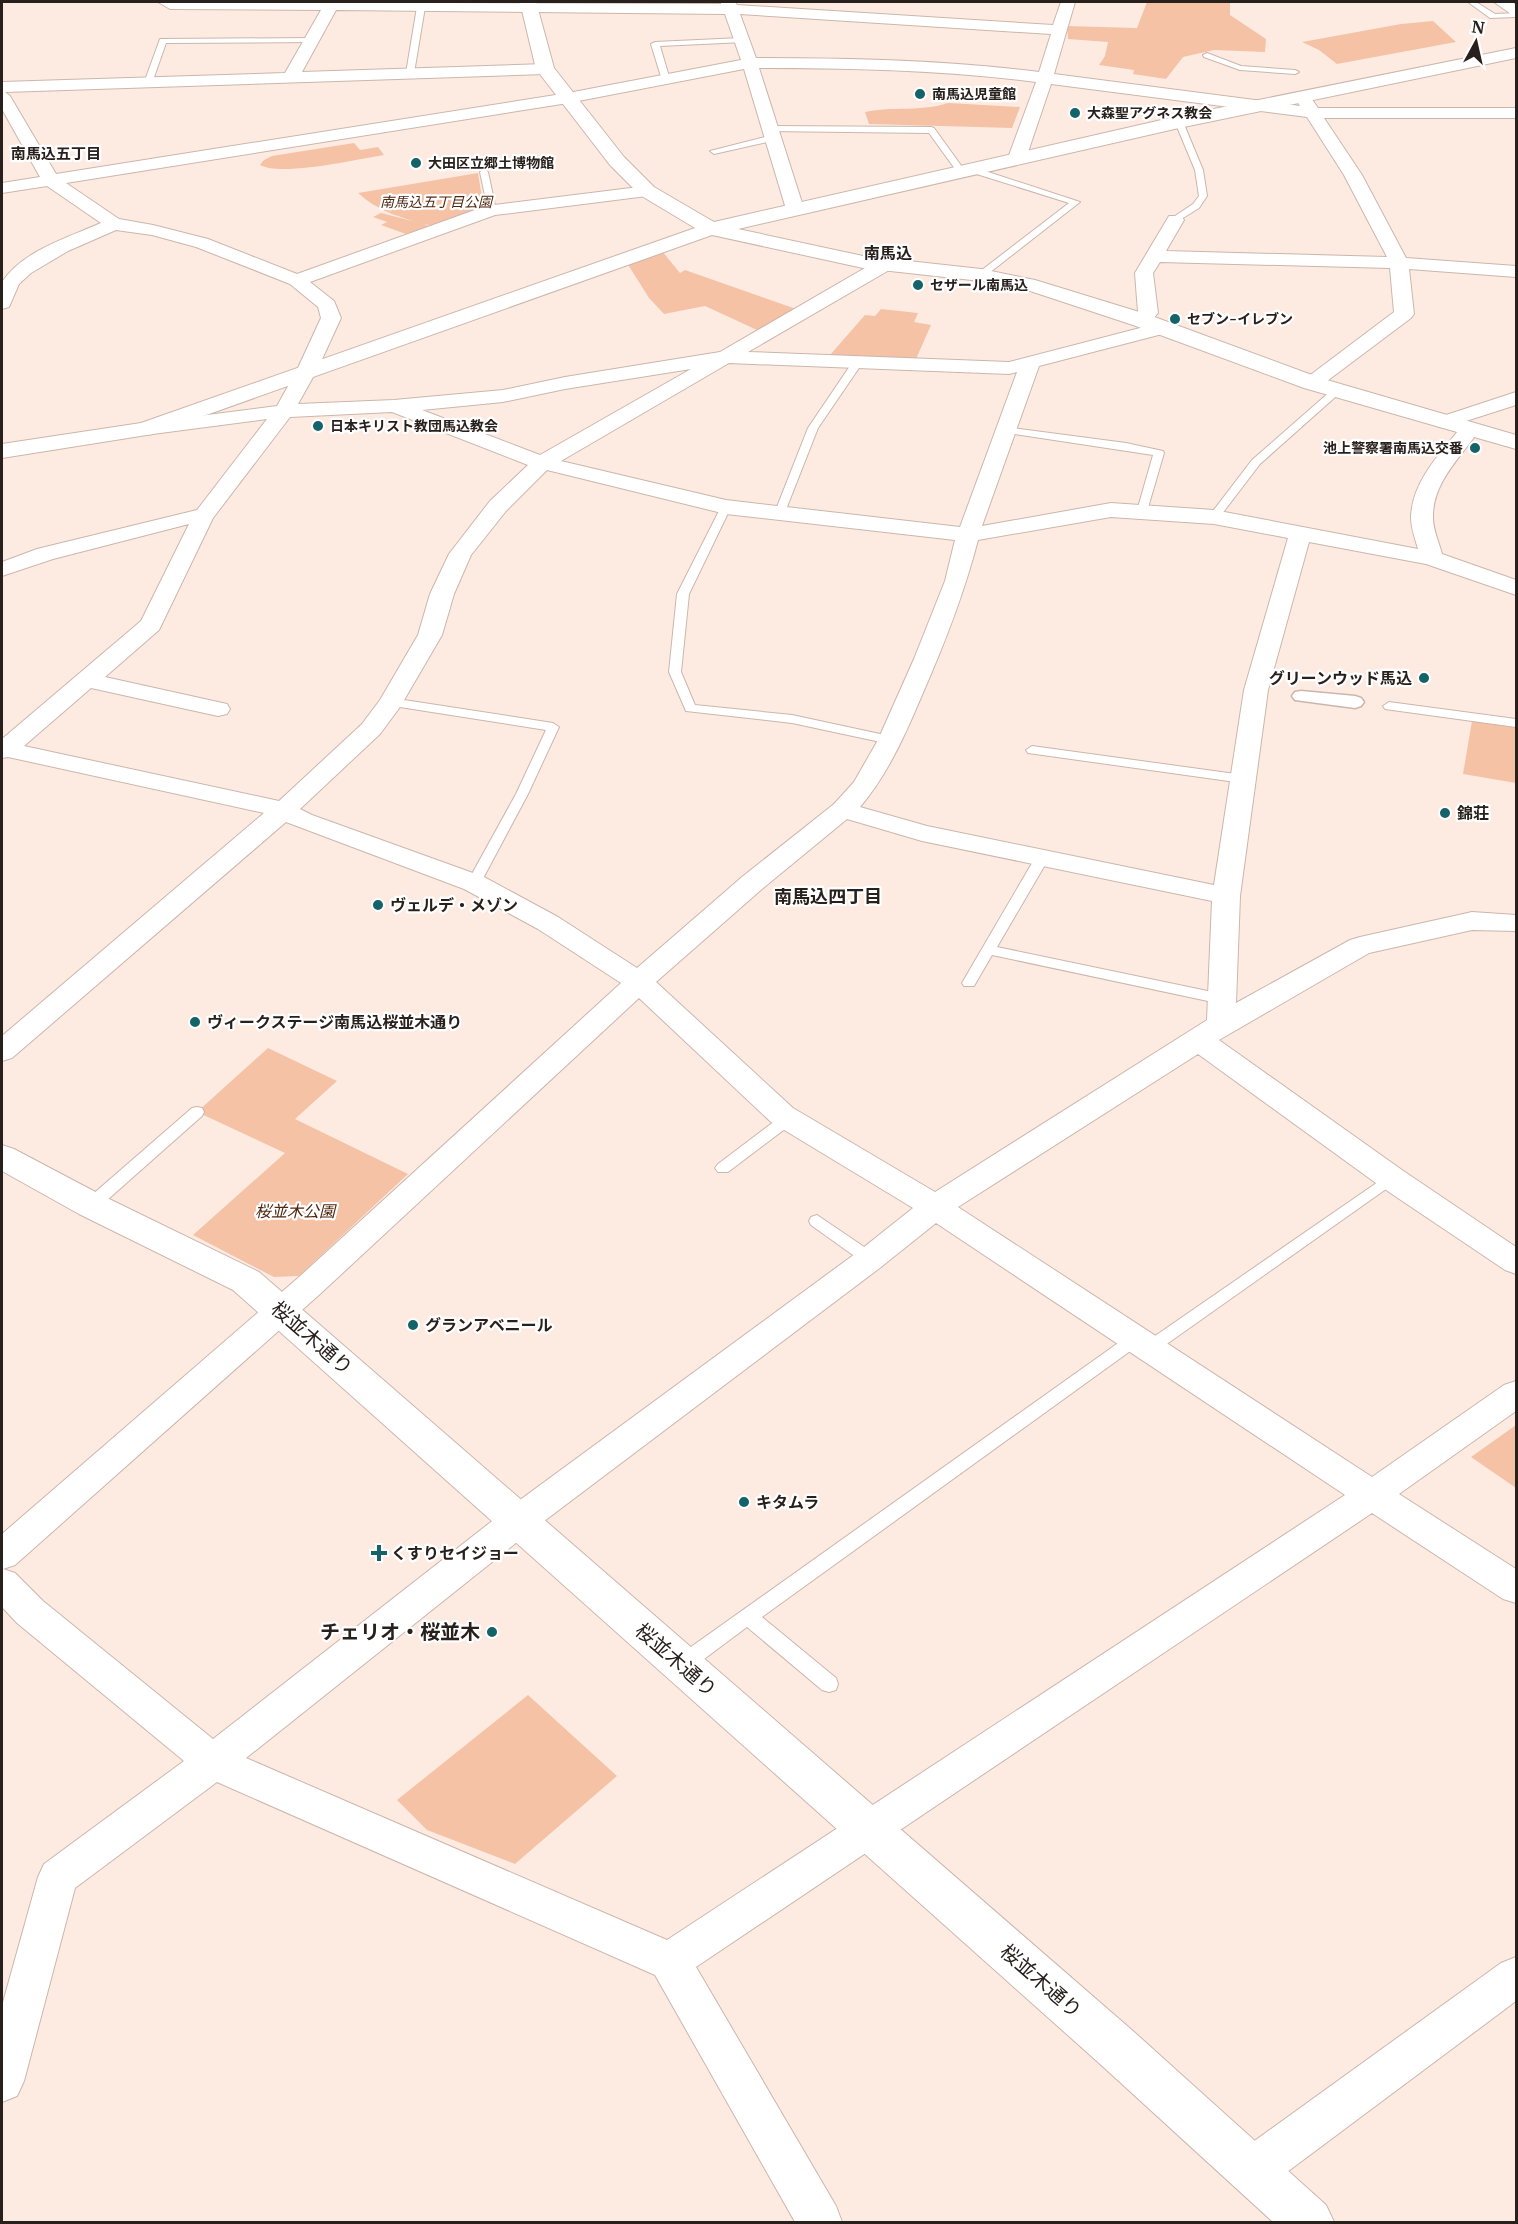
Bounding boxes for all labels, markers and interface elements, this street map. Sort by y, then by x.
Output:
north arrow [1446,12,1506,72]
text: N [1470,16,1486,38]
place label: 南馬込児童館 [932,85,1016,103]
marker: 南馬込児童館 [913,87,927,101]
place label: 大森聖アグネス教会 [1087,104,1212,122]
marker: 大森聖アグネス教会 [1068,106,1082,120]
district label: 南馬込五丁目 [11,144,101,163]
place label: 大田区立郷土博物館 [428,154,554,172]
marker: 大田区立郷土博物館 [409,156,423,170]
park label: 南馬込五丁目公園 [380,193,494,211]
district label: 南馬込 [864,243,912,263]
place label: セザール南馬込 [930,276,1028,294]
marker: セザール南馬込 [911,278,925,292]
place label: セブン-イレブン [1187,310,1293,328]
marker: セブン-イレブン [1168,312,1182,326]
place label: 日本キリスト教団馬込教会 [330,417,498,435]
marker: 日本キリスト教団馬込教会 [311,419,325,433]
place label: 池上警察署南馬込交番 [1323,439,1463,457]
marker: 池上警察署南馬込交番 [1468,441,1482,455]
place label: グリーンウッド馬込 [1269,668,1412,688]
marker: グリーンウッド馬込 [1417,671,1431,685]
place label: 錦荘 [1457,803,1489,823]
marker: 錦荘 [1438,806,1452,820]
district label: 南馬込四丁目 [774,885,882,908]
place label: ヴェルデ・メゾン [390,895,518,915]
marker: ヴェルデ・メゾン [371,898,385,912]
place label: ヴィークステージ南馬込桜並木通り [207,1012,462,1032]
marker: ヴィークステージ南馬込桜並木通り [188,1015,202,1029]
park label: 桜並木公園 [255,1201,337,1221]
street label: 桜並木通り [266,1295,358,1380]
place label: グランアベニール [425,1315,553,1335]
marker: グランアベニール [406,1318,420,1332]
place label: キタムラ [756,1492,819,1512]
marker: キタムラ [737,1495,751,1509]
place label: くすりセイジョー [391,1543,519,1563]
marker: くすりセイジョー [372,1546,386,1560]
street label: 桜並木通り [630,1617,722,1702]
place label: チェリオ・桜並木 [320,1619,480,1644]
marker: チェリオ・桜並木 [485,1625,499,1639]
street label: 桜並木通り [995,1938,1087,2023]

